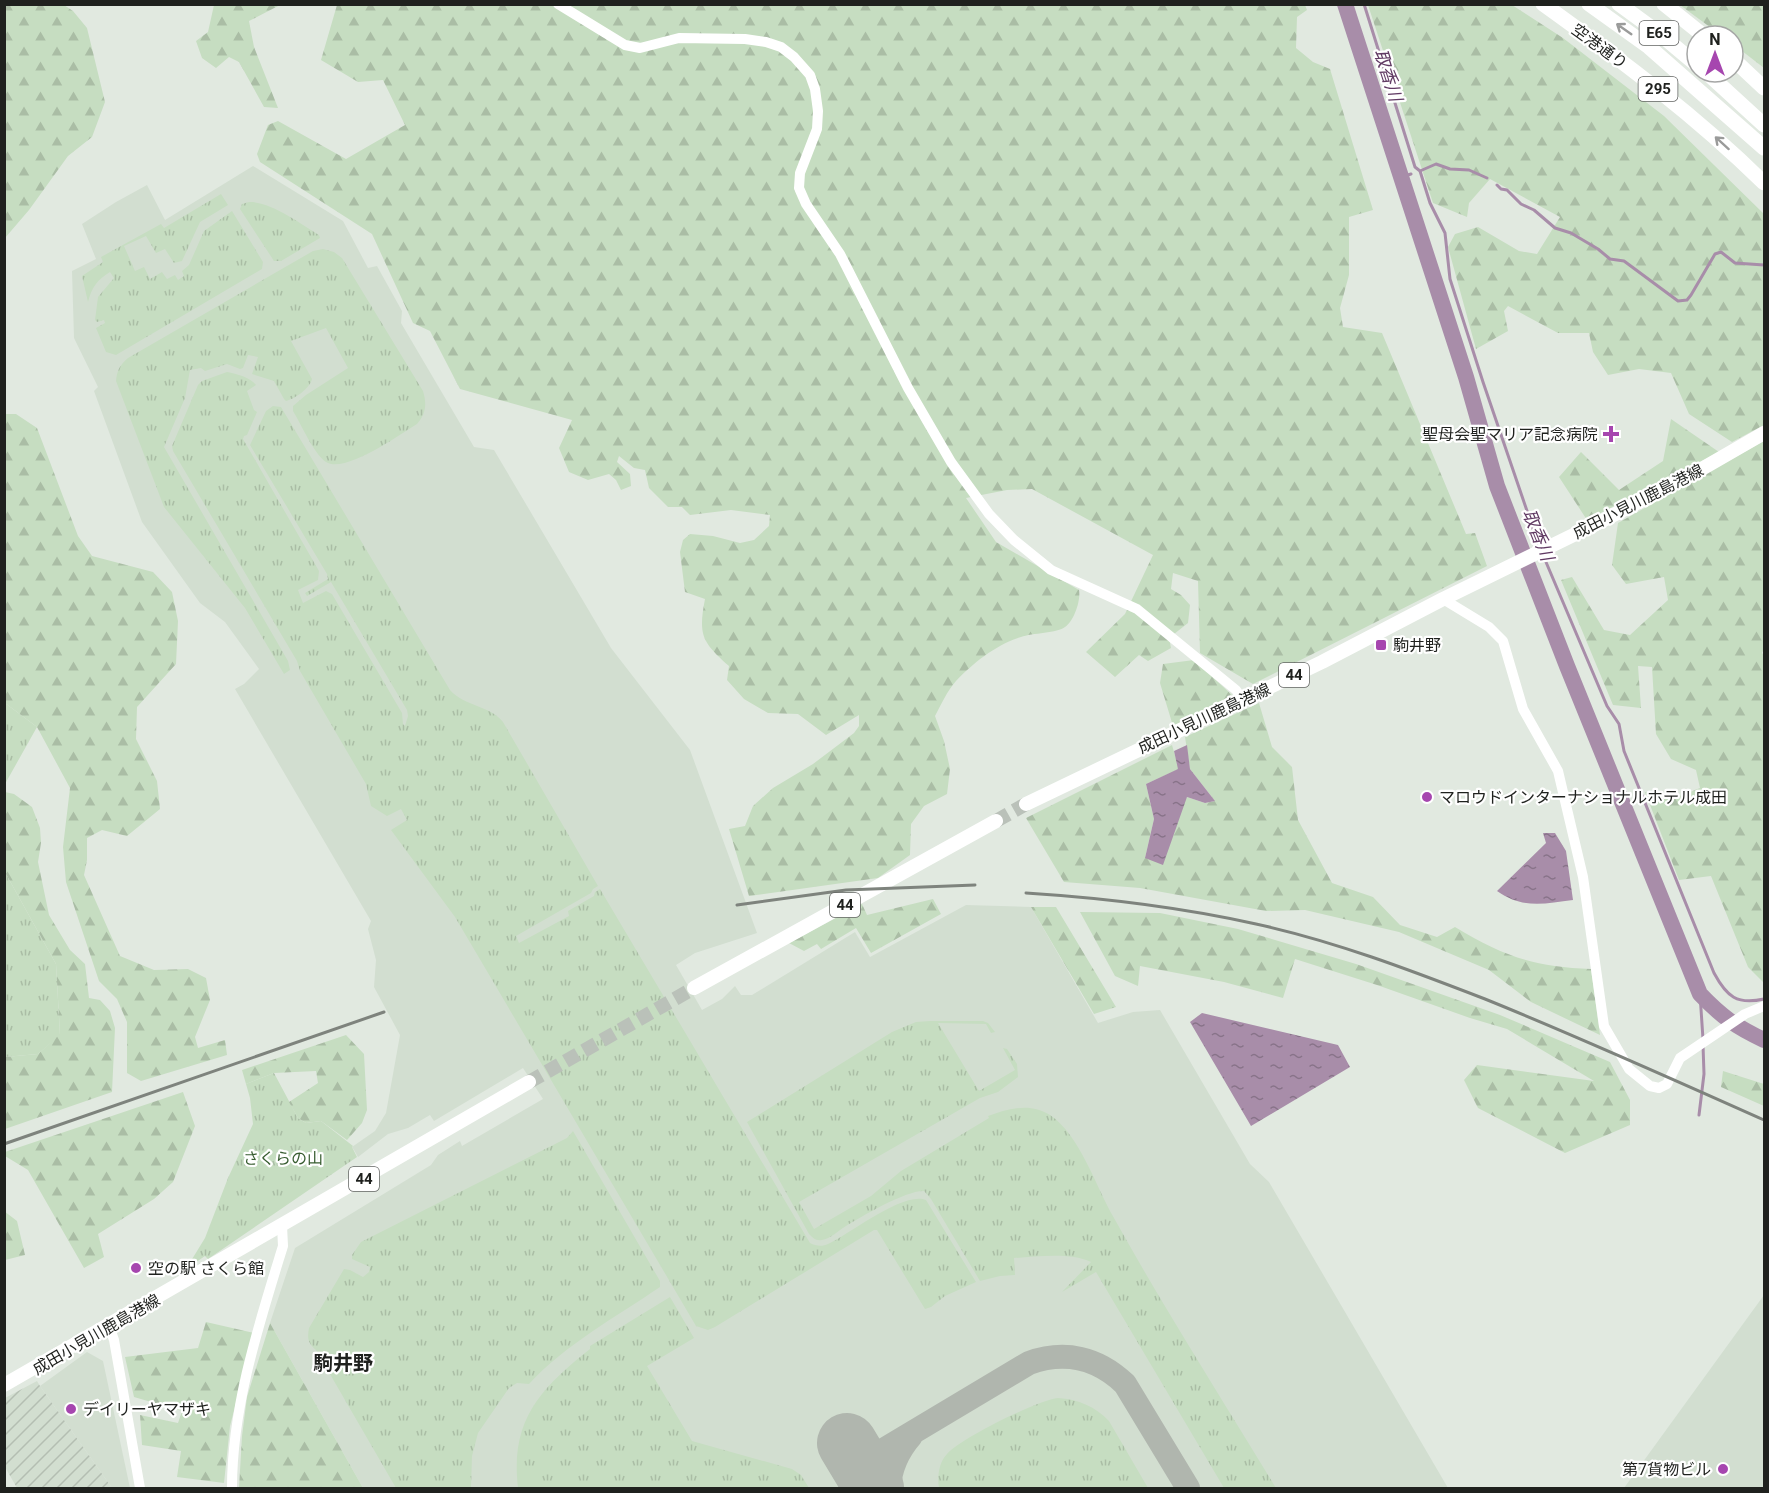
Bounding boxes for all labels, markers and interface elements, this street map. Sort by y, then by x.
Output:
street label: 空港通り [1568,20,1631,73]
road number: E65 [1640,21,1678,45]
one-way arrow [1616,23,1632,35]
north arrow [1685,24,1745,84]
text: N [1709,30,1721,49]
water label: 取香川 [1370,46,1407,106]
road number: 295 [1638,77,1678,101]
one-way arrow [1715,136,1730,150]
place label: 聖母会聖マリア記念病院 [1422,425,1598,444]
marker: 聖母会聖マリア記念病院 [1602,425,1620,443]
street label: 成田小見川鹿島港線 [1570,460,1707,543]
water label: 取香川 [1519,506,1559,566]
place label: 駒井野 [1393,636,1441,655]
marker: 駒井野 [1374,638,1388,652]
road number: 44 [1279,663,1309,687]
street label: 成田小見川鹿島港線 [1135,679,1273,757]
place label: マロウドインターナショナルホテル成田 [1439,788,1727,807]
marker: マロウドインターナショナルホテル成田 [1420,790,1434,804]
road number: 44 [830,893,860,917]
park label: さくらの山 [243,1149,323,1168]
road number: 44 [349,1167,379,1191]
place label: 空の駅 さくら館 [148,1259,264,1278]
marker: 空の駅 さくら館 [129,1261,143,1275]
street label: 成田小見川鹿島港線 [29,1290,163,1379]
district label: 駒井野 [313,1351,373,1375]
place label: デイリーヤマザキ [83,1400,211,1419]
marker: デイリーヤマザキ [64,1402,78,1416]
place label: 第7貨物ビル [1622,1460,1711,1479]
marker: 第7貨物ビル [1716,1462,1730,1476]

